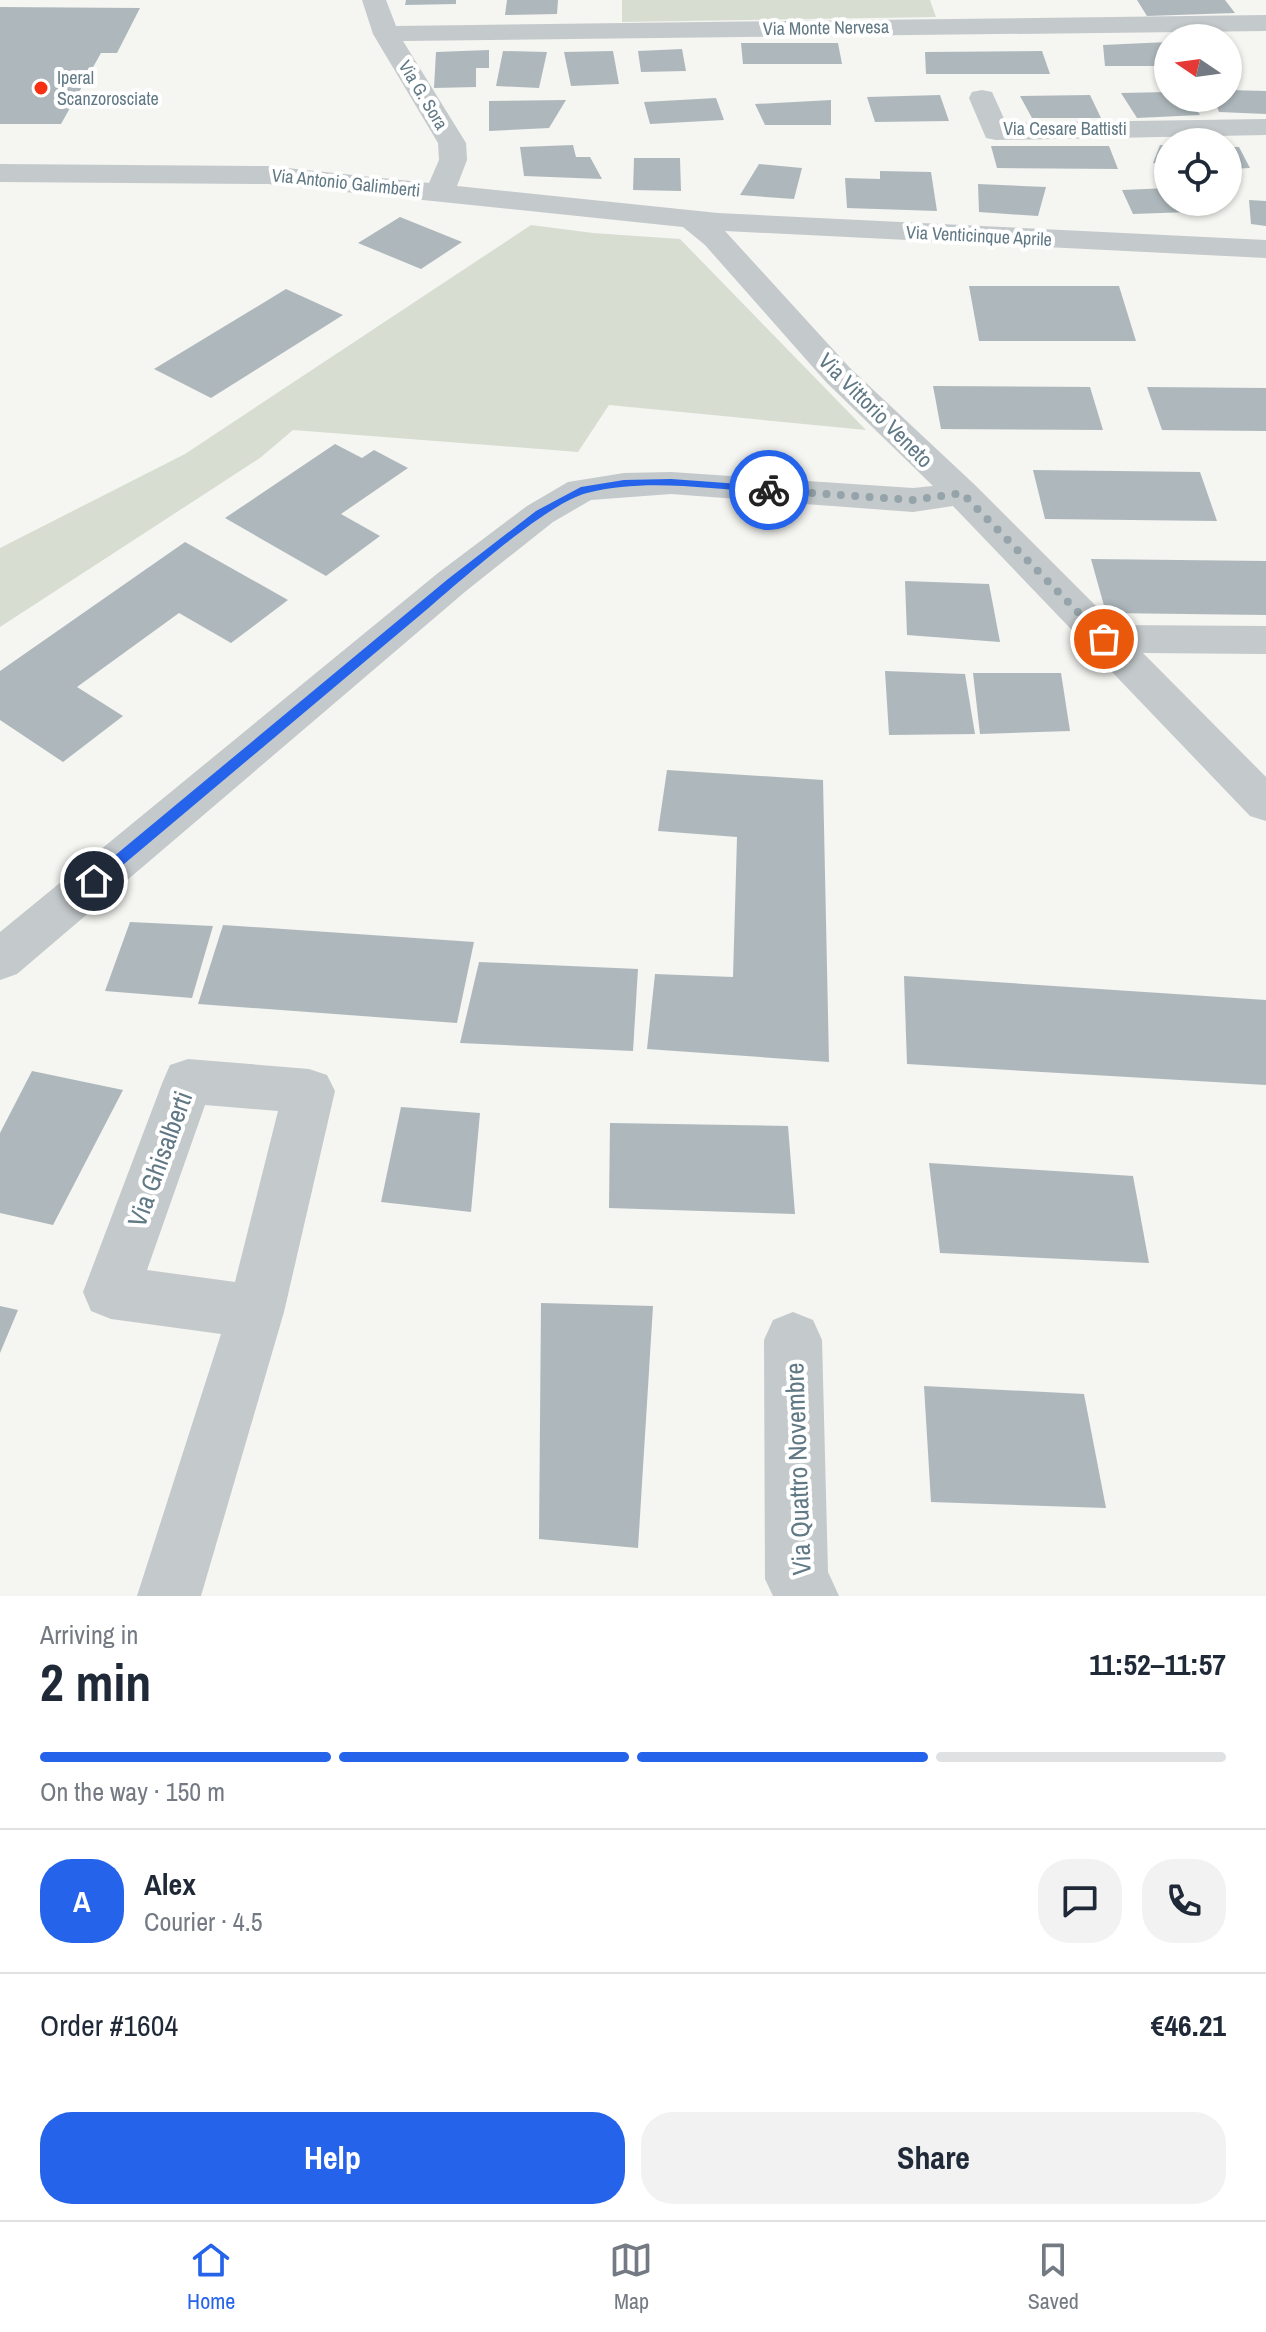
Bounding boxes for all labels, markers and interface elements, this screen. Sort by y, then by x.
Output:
street label: Via Monte Nervesa [763,14,889,41]
north arrow [1154,24,1242,112]
map controls [1154,24,1242,216]
street label: Via G. Sora [393,55,454,134]
place label: Iperal Scanzorosciate [57,65,159,111]
marker: Iperal Scanzorosciate [32,79,50,97]
street label: Via Cesare Battisti [1003,116,1127,141]
button: locate [1154,128,1242,216]
street label: Via Antonio Galimberti [271,162,421,203]
street label: Via Venticinque Aprile [906,219,1053,252]
street label: Via Vittorio Veneto [812,346,940,474]
courier [729,450,809,530]
icon: bike [747,468,791,512]
pin [1070,605,1138,673]
icon: bag [1082,617,1126,661]
pin [60,847,128,915]
icon: home [72,859,116,903]
street label: Via Ghisalberti [119,1086,200,1231]
street label: Via Quattro Novembre [776,1362,819,1576]
text: Arriving in [40,1617,138,1652]
text: 11:52–11:57 [1089,1644,1226,1684]
text: 2 min [40,1647,151,1717]
text: On the way · 150 m [40,1774,225,1809]
button: chat [1038,1859,1122,1943]
button: phone [1142,1859,1226,1943]
text: Alex [144,1864,196,1904]
text: A [73,1881,91,1921]
text: Courier · 4.5 [144,1904,263,1939]
text: Order #1604 [40,2005,178,2045]
text: €46.21 [1151,2005,1226,2045]
button: Help [40,2112,625,2204]
button: Share [641,2112,1226,2204]
tab: Home [187,2238,235,2316]
tab: Map [609,2238,653,2316]
tab: Saved [1028,2238,1079,2316]

